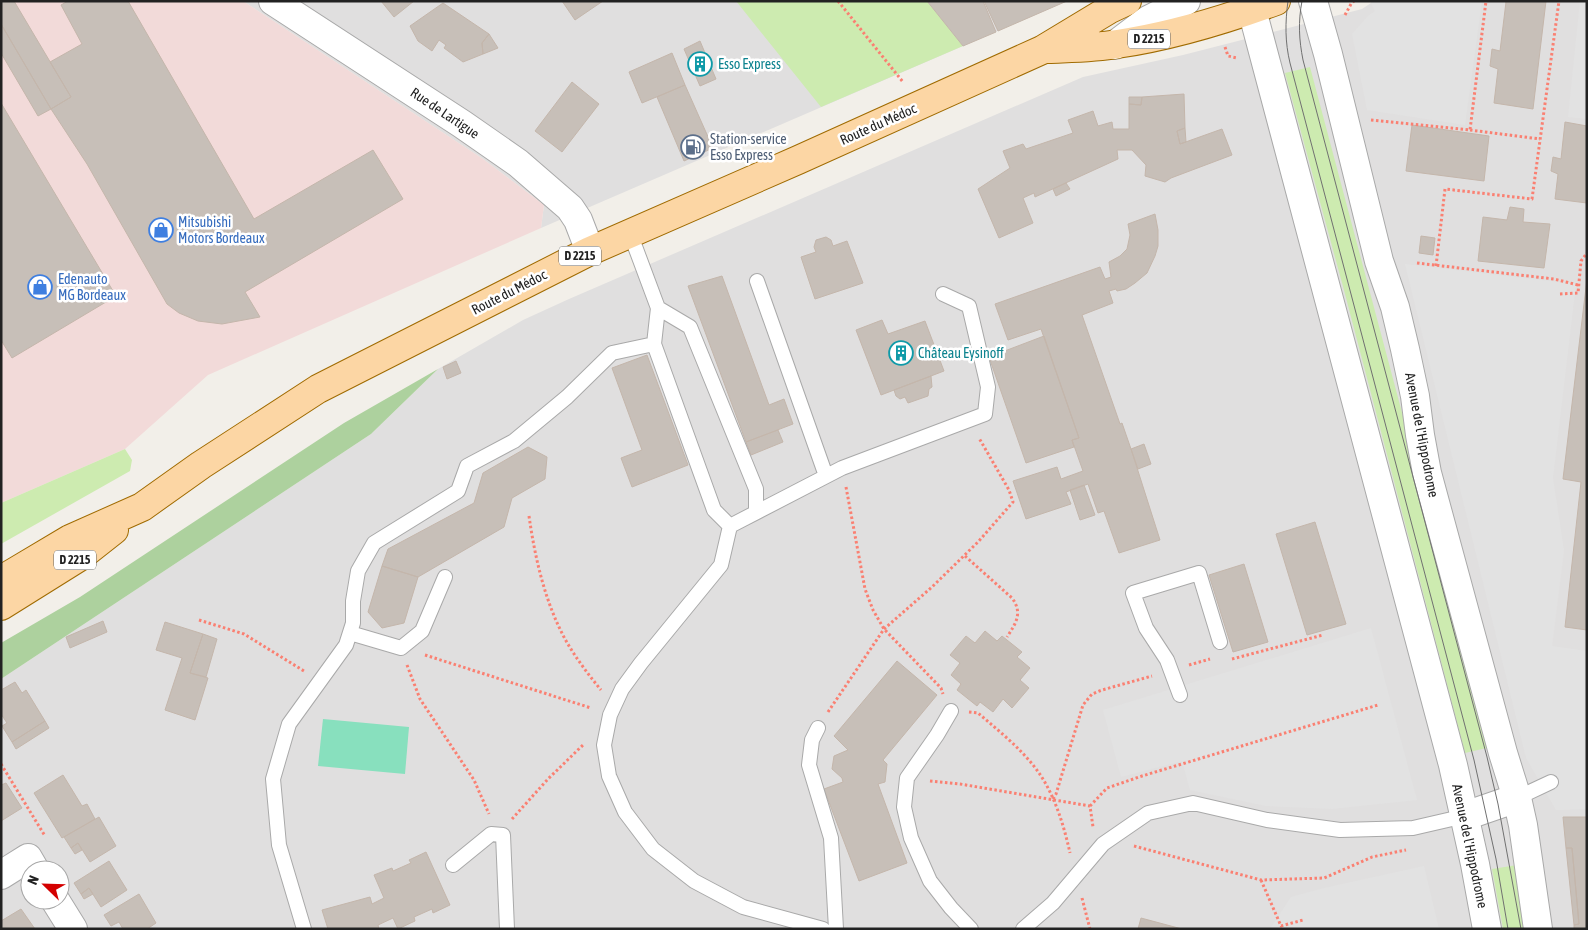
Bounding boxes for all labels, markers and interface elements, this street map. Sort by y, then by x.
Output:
road number: D 2215 [1128,30,1170,48]
building icon: Esso Express [687,51,713,77]
place label: Esso Express [718,56,781,72]
street label: Rue de Lartigue [408,84,482,142]
street label: Route du Médoc [837,100,919,148]
place label: Station-service Esso Express [710,131,787,163]
fuel station icon: Station-service Esso Express [680,134,706,160]
place label: Mitsubishi Motors Bordeaux [178,214,265,246]
shop icon: Mitsubishi Motors Bordeaux [148,217,174,243]
road number: D 2215 [559,247,601,266]
street label: Route du Médoc [469,266,550,318]
place label: Edenauto MG Bordeaux [58,271,126,303]
shop icon: Edenauto MG Bordeaux [27,274,53,300]
building icon: Château Eysinoff [888,340,914,366]
place label: Château Eysinoff [918,345,1004,361]
street label: Avenue de l'Hippodrome [1402,371,1442,499]
road number: D 2215 [54,550,96,570]
street label: Avenue de l'Hippodrome [1449,782,1491,910]
north arrow [20,860,70,910]
text: N [24,873,42,887]

